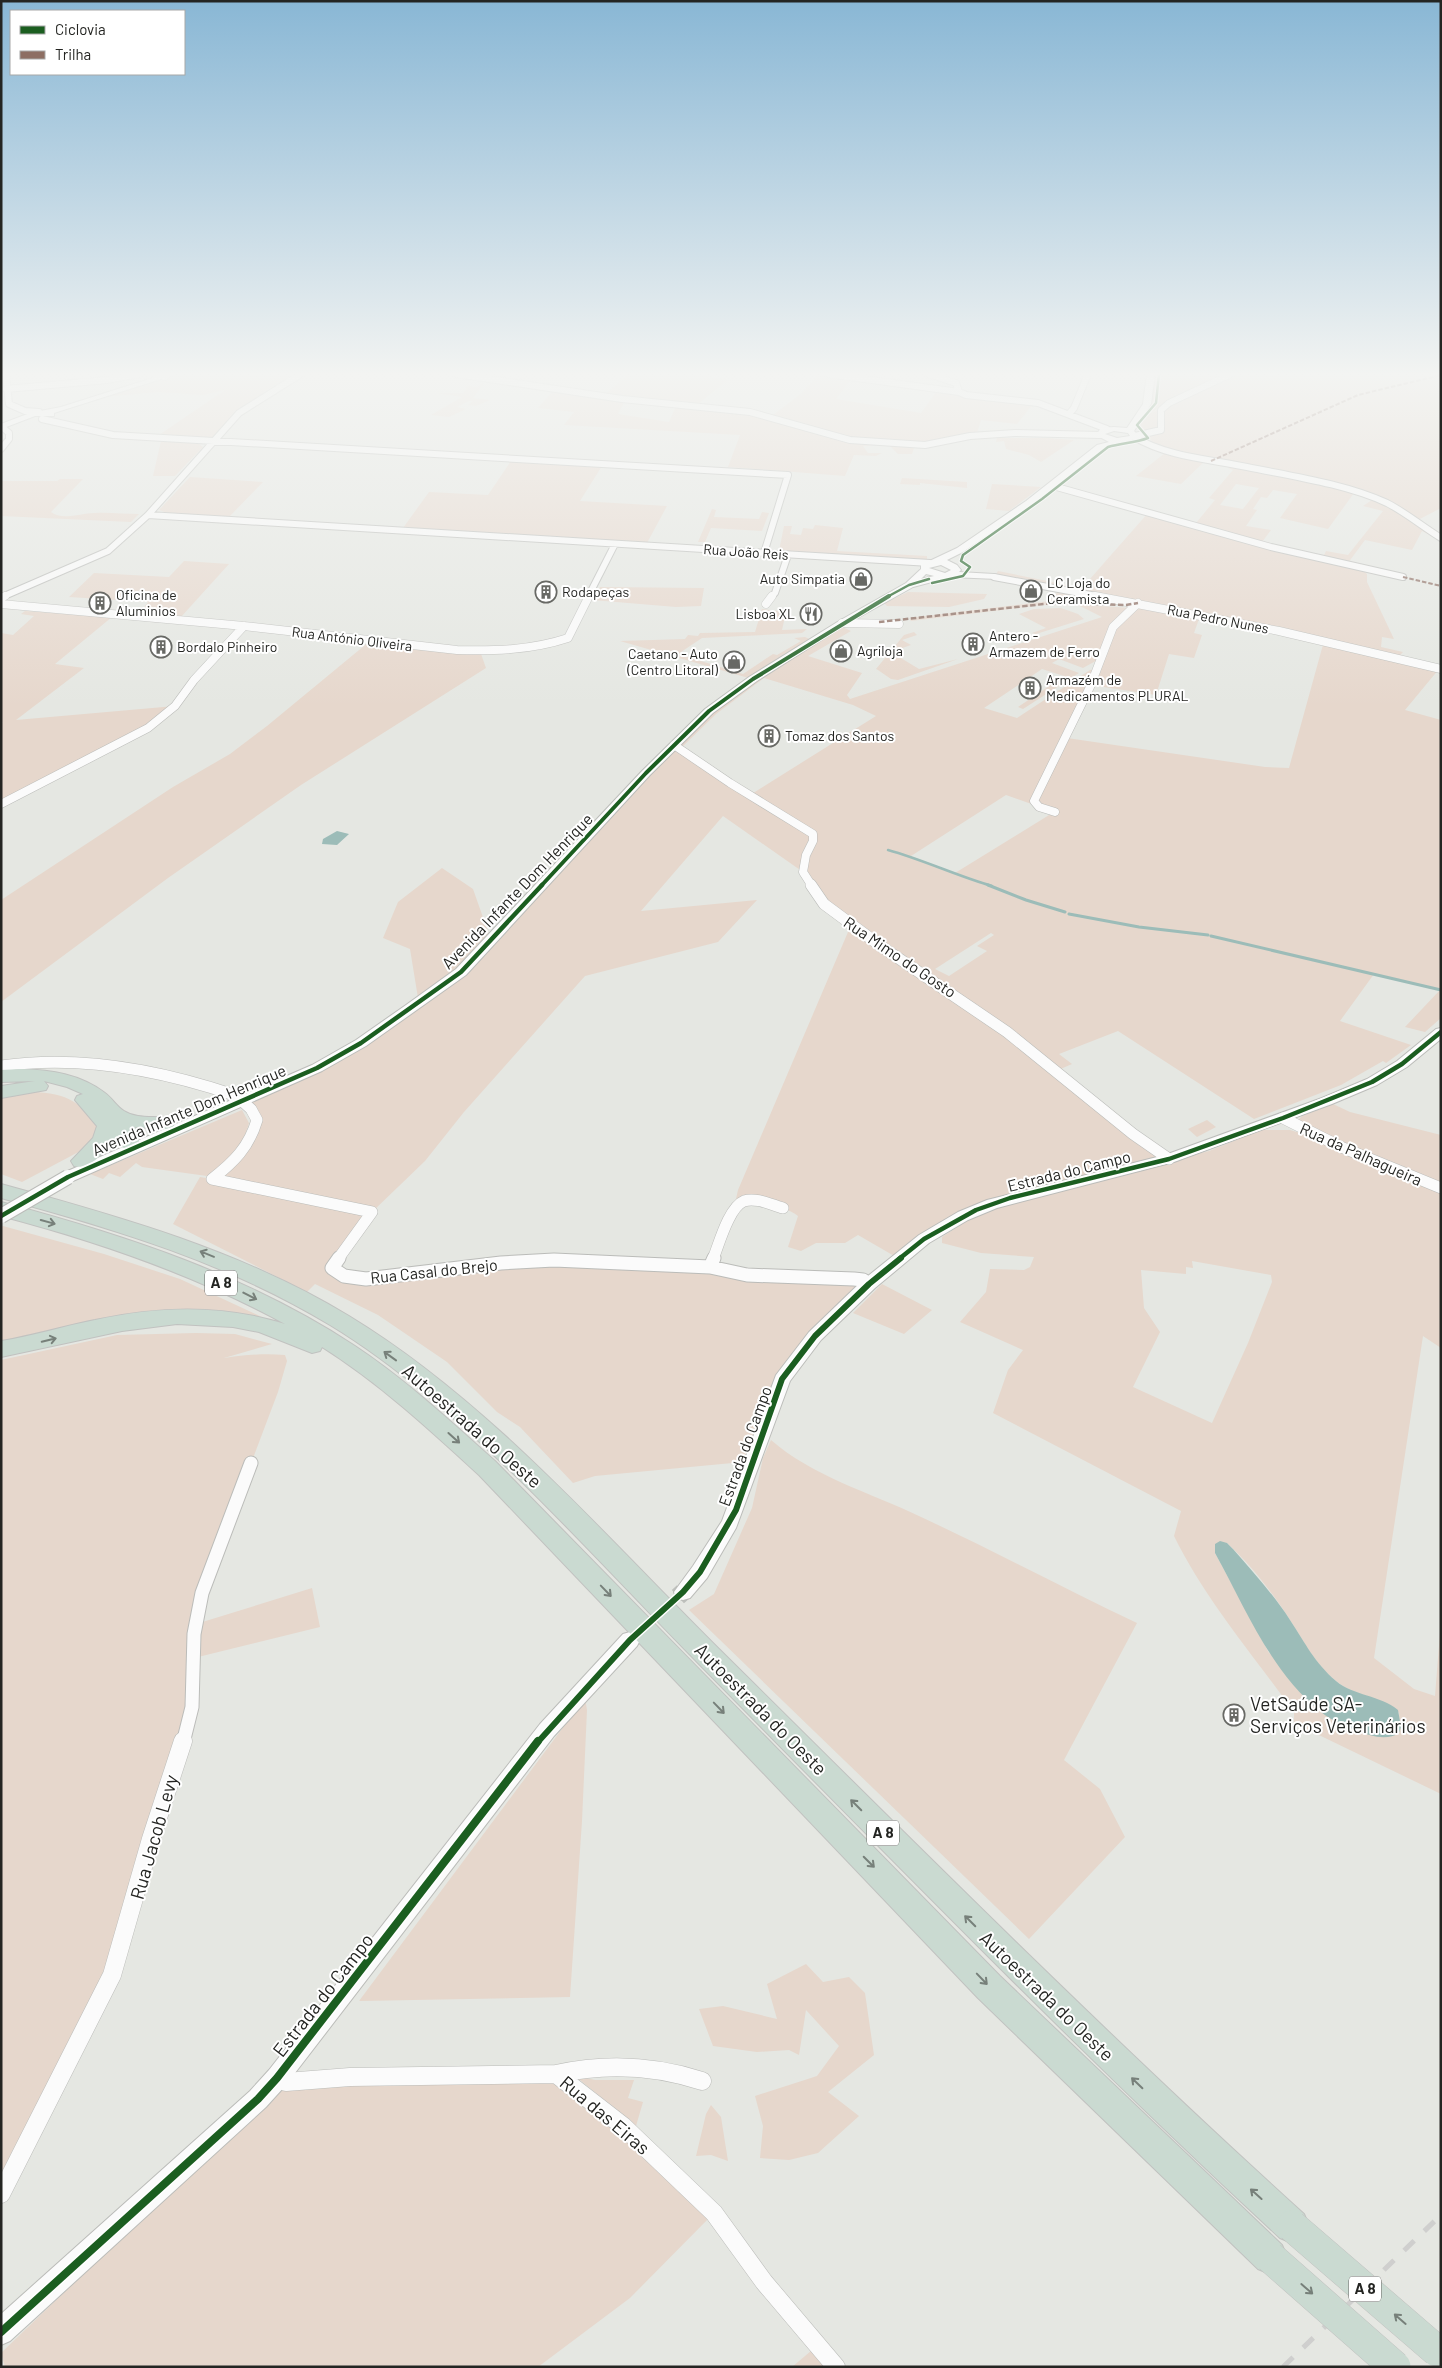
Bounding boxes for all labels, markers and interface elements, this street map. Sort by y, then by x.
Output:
legend [10,10,185,75]
text: Ciclovia [55,20,106,38]
text: Trilha [55,45,91,63]
street label: Rua João Reis [703,540,790,563]
shop icon: Auto Simpatia [849,567,873,591]
place label: Auto Simpatia [760,570,845,587]
place label: LC Loja do Ceramista [1047,574,1110,607]
shop icon: LC Loja do Ceramista [1019,579,1043,603]
building icon: Rodapeças [534,580,558,604]
place label: Rodapeças [562,583,629,600]
place label: Oficina de Aluminios [116,586,177,619]
building icon: Oficina de Aluminios [88,591,112,615]
street label: Rua Pedro Nunes [1166,600,1271,637]
restaurant icon: Lisboa XL [799,602,823,626]
place label: Lisboa XL [735,605,795,622]
street label: Rua António Oliveira [291,623,413,654]
place label: Antero - Armazem de Ferro [989,627,1100,660]
building icon: Antero - Armazem de Ferro [961,632,985,656]
building icon: Bordalo Pinheiro [149,635,173,659]
place label: Bordalo Pinheiro [177,638,277,655]
shop icon: Agriloja [829,639,853,663]
place label: Agriloja [857,642,903,659]
place label: Caetano - Auto (Centro Litoral) [626,645,718,678]
shop icon: Caetano - Auto (Centro Litoral) [722,650,746,674]
place label: Armazém de Medicamentos PLURAL [1046,671,1189,704]
building icon: Armazém de Medicamentos PLURAL [1018,676,1042,700]
building icon: Tomaz dos Santos [757,724,781,748]
place label: Tomaz dos Santos [785,727,895,744]
street label: Avenida Infante Dom Henrique [437,809,596,972]
street label: Rua Mimo do Gosto [840,912,960,1001]
street label: Avenida Infante Dom Henrique [89,1060,289,1159]
street label: Rua da Palhagueira [1297,1118,1425,1189]
street label: Estrada do Campo [1005,1146,1132,1195]
one-way arrow [40,1217,56,1227]
one-way arrow [199,1249,214,1258]
street label: Rua Casal do Brejo [369,1254,499,1287]
road number: A 8 [205,1270,237,1296]
one-way arrow [242,1291,257,1301]
one-way arrow [41,1334,57,1344]
one-way arrow [384,1350,397,1361]
street label: Autoestrada do Oeste [398,1359,547,1492]
street label: Estrada do Campo [714,1383,775,1508]
one-way arrow [448,1432,461,1444]
one-way arrow [600,1585,612,1597]
street label: Autoestrada do Oeste [691,1638,832,1779]
place label: VetSaúde SA- Serviços Veterinários [1250,1692,1426,1737]
one-way arrow [713,1702,725,1714]
building icon: VetSaúde SA- Serviços Veterinários [1222,1703,1246,1727]
street label: Rua Jacob Levy [125,1772,182,1902]
one-way arrow [850,1799,862,1811]
road number: A 8 [867,1820,899,1846]
one-way arrow [863,1856,875,1868]
one-way arrow [964,1915,976,1927]
street label: Autoestrada do Oeste [976,1926,1119,2066]
street label: Estrada do Campo [267,1928,378,2061]
one-way arrow [976,1973,988,1985]
street label: Rua das Eiras [556,2070,655,2159]
one-way arrow [1130,2077,1143,2089]
one-way arrow [1249,2188,1262,2199]
road number: A 8 [1349,2276,1381,2302]
one-way arrow [1300,2283,1313,2295]
one-way arrow [1394,2314,1407,2325]

